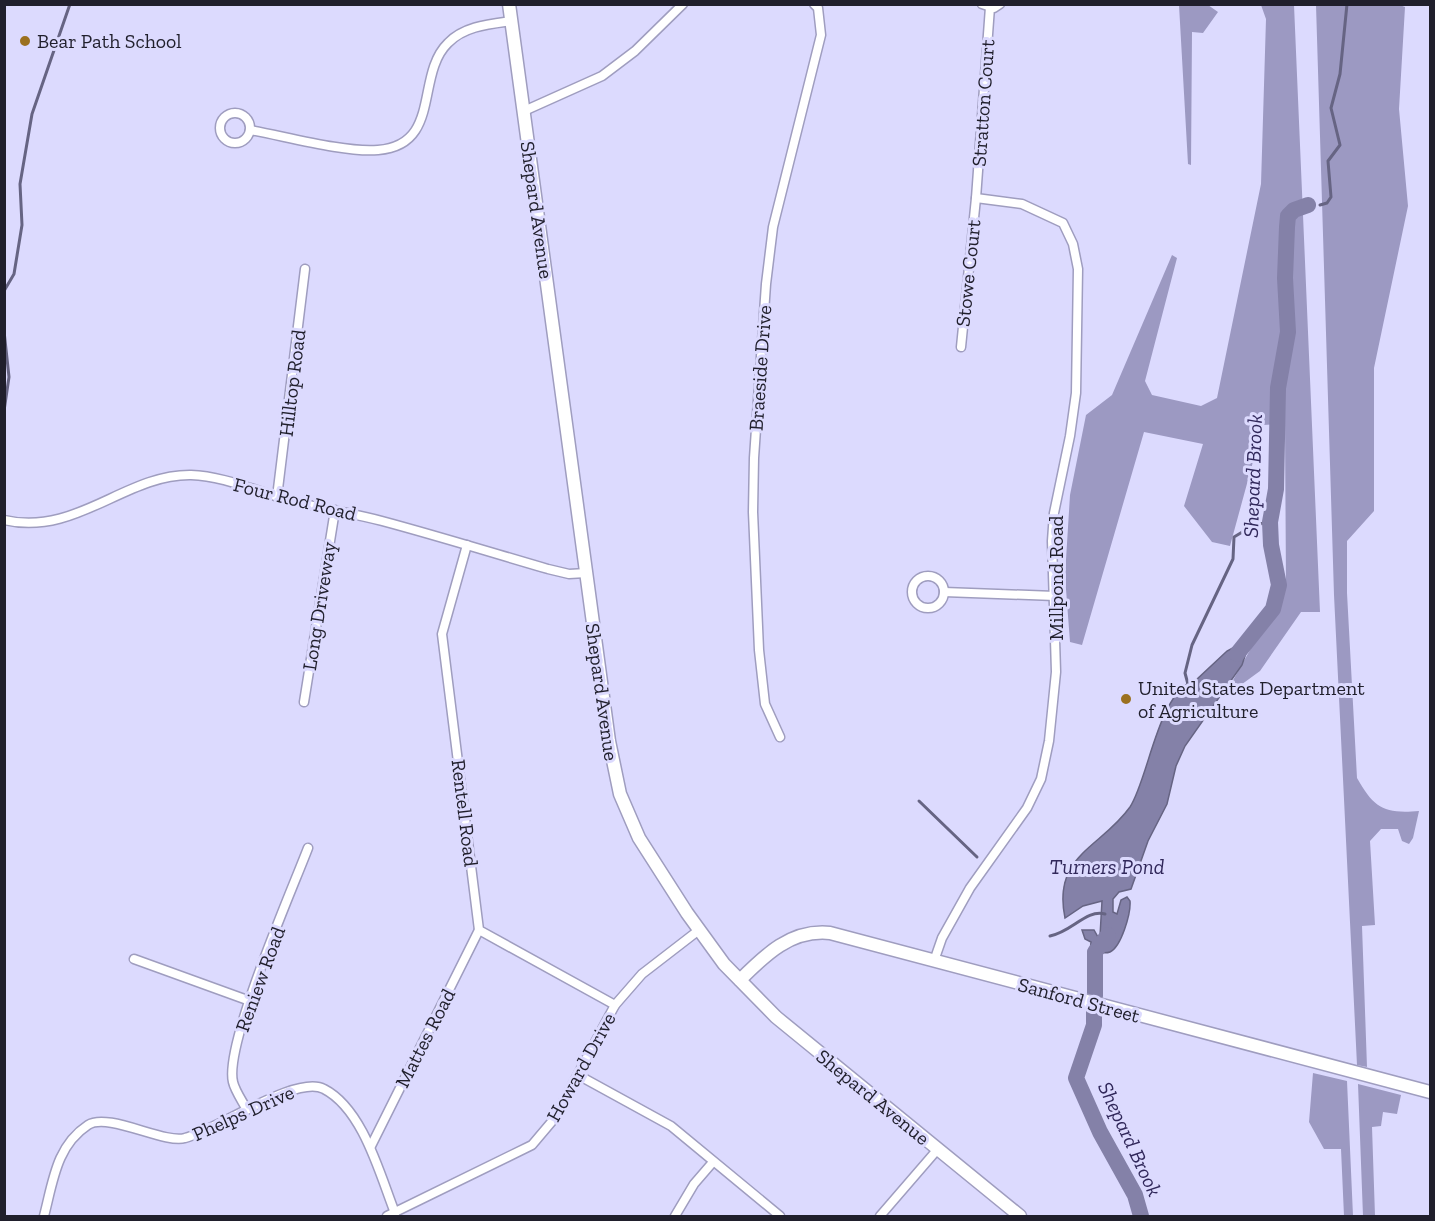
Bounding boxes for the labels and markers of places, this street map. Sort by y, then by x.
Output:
place label: Bear Path School [37,29,182,53]
marker: Bear Path School [18,34,32,48]
place label: United States Department of Agriculture [1138,676,1365,723]
marker: United States Department of Agriculture [1119,692,1133,706]

